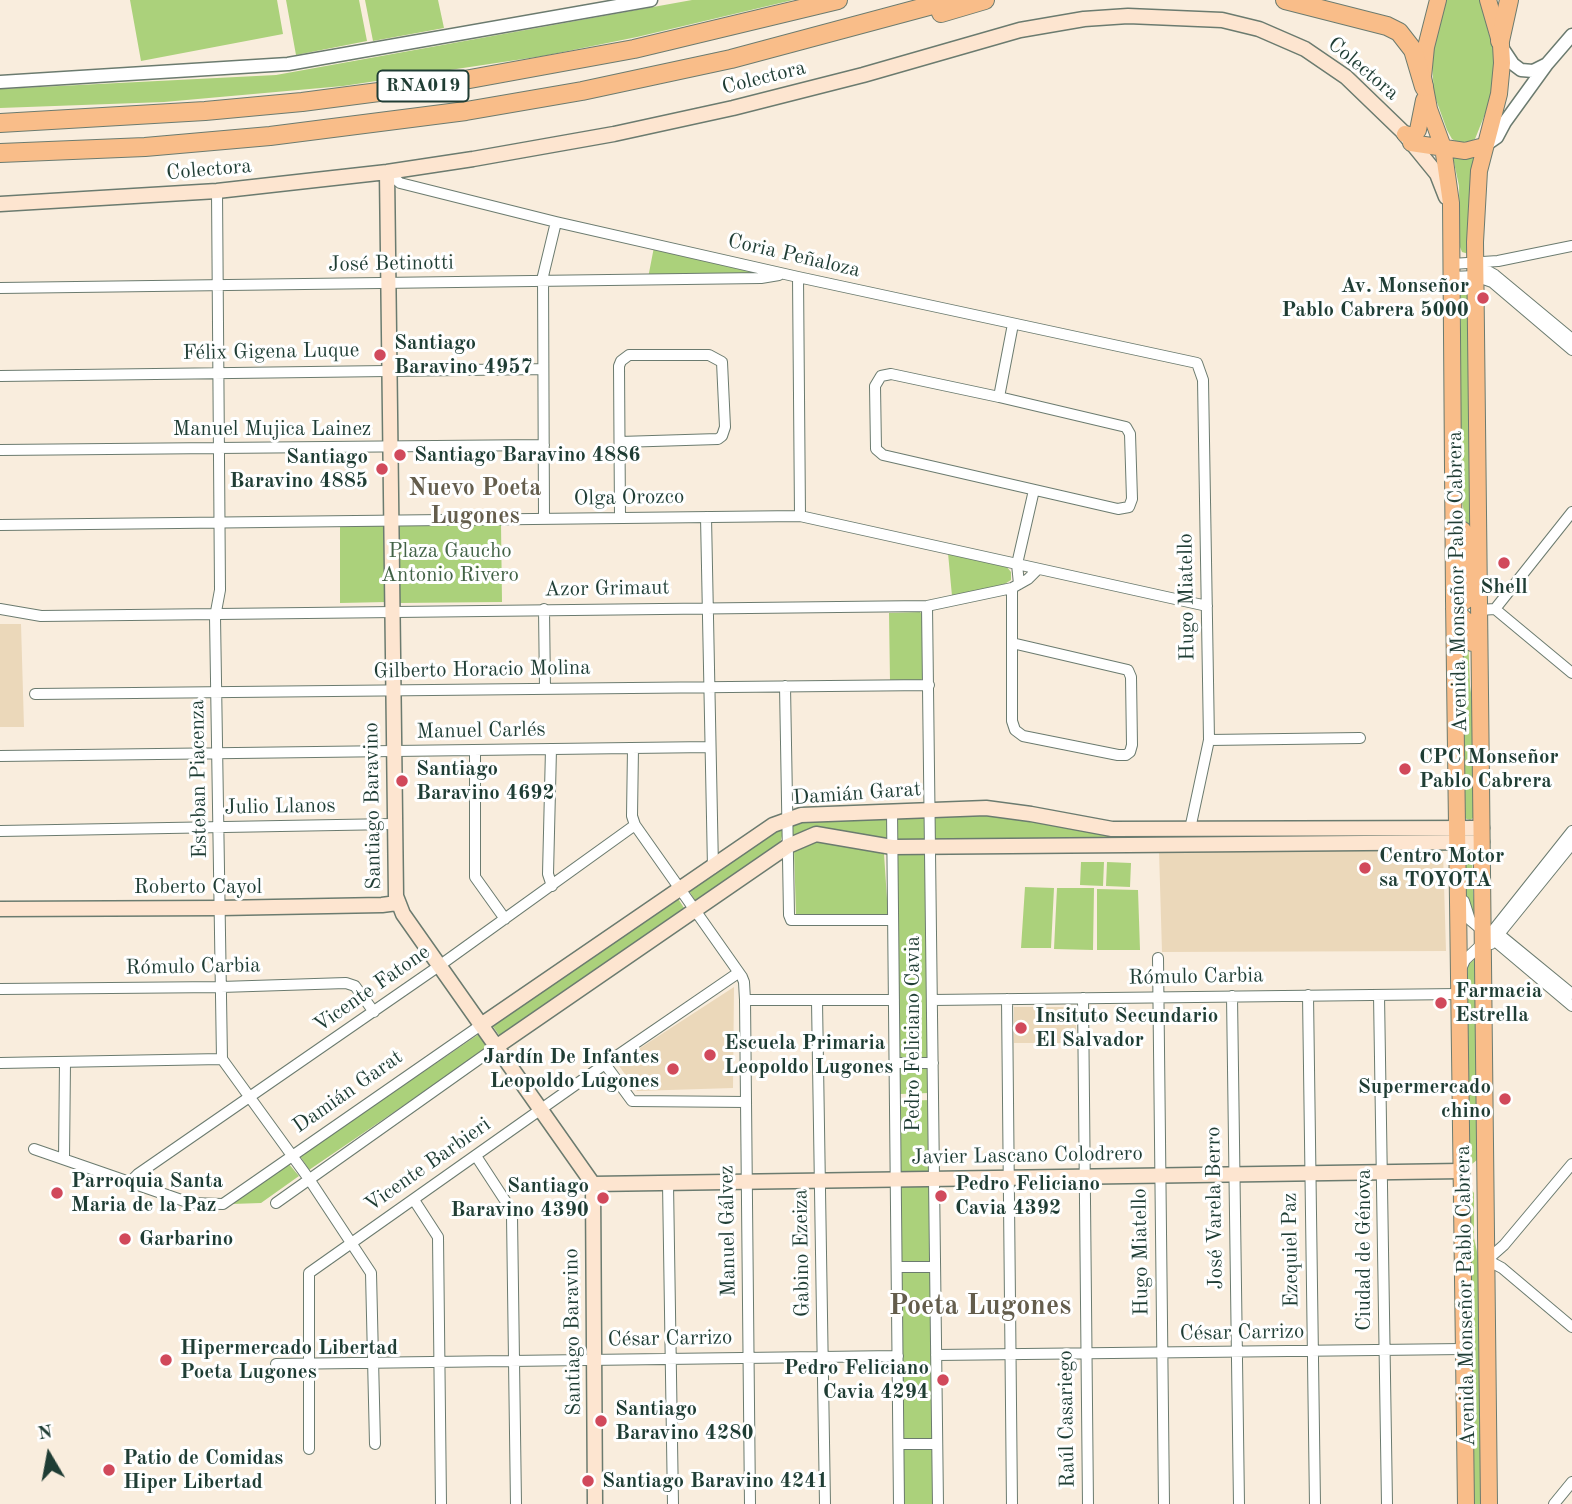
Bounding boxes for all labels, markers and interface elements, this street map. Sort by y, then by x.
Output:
street label: Colectora [1322,32,1404,106]
street label: Colectora [719,55,809,101]
road number: RNA019 [378,71,468,102]
street label: Colectora [165,154,253,186]
street label: Coria Peñaloza [725,229,863,283]
street label: José Betinotti [328,250,454,278]
place label: Av. Monseñor Pablo Cabrera 5000 [1281,273,1469,323]
marker: Av. Monseñor Pablo Cabrera 5000 [1475,290,1491,306]
place label: Santiago Baravino 4957 [394,330,533,380]
street label: Félix Gigena Luque [183,338,359,366]
marker: Santiago Baravino 4957 [372,347,388,363]
street label: Manuel Mujica Lainez [173,416,371,442]
street label: Avenida Monseñor Pablo Cabrera [1443,431,1473,733]
place label: Santiago Baravino 4886 [414,442,641,468]
place label: Santiago Baravino 4885 [229,444,368,494]
marker: Santiago Baravino 4886 [392,447,408,463]
marker: Santiago Baravino 4885 [374,461,390,477]
district label: Nuevo Poeta Lugones [408,475,542,531]
street label: Olga Orozco [574,484,684,512]
street label: Hugo Miatello [1173,533,1201,661]
park label: Plaza Gaucho Antonio Rivero [381,538,519,588]
marker: Shell [1496,555,1512,571]
place label: Shell [1480,574,1528,600]
street label: Azor Grimaut [544,575,670,603]
street label: Gilberto Horacio Molina [373,656,591,684]
street label: Esteban Piacenza [185,699,213,859]
street label: Manuel Carlés [416,717,546,745]
street label: Santiago Baravino [359,722,387,890]
place label: CPC Monseñor Pablo Cabrera [1419,744,1559,794]
place label: Santiago Baravino 4692 [416,756,555,806]
marker: CPC Monseñor Pablo Cabrera [1397,761,1413,777]
marker: Santiago Baravino 4692 [394,773,410,789]
street label: Damián Garat [792,777,922,811]
street label: Julio Llanos [224,793,336,821]
place label: Centro Motor sa TOYOTA [1379,843,1504,893]
marker: Centro Motor sa TOYOTA [1357,860,1373,876]
street label: Roberto Cayol [134,874,262,900]
street label: Pedro Feliciano Cavia [900,936,926,1132]
street label: Vicente Fatone [309,940,435,1038]
street label: Rómulo Carbia [125,953,261,981]
street label: Rómulo Carbia [1128,963,1264,991]
place label: Farmacia Estrella [1455,978,1542,1028]
marker: Farmacia Estrella [1433,995,1449,1011]
place label: Insituto Secundario El Salvador [1035,1003,1218,1053]
marker: Insituto Secundario El Salvador [1013,1020,1029,1036]
place label: Escuela Primaria Leopoldo Lugones [724,1030,893,1080]
place label: Jardín De Infantes Leopoldo Lugones [483,1044,659,1094]
street label: Damián Garat [288,1045,408,1139]
marker: Escuela Primaria Leopoldo Lugones [702,1047,718,1063]
marker: Jardín De Infantes Leopoldo Lugones [665,1061,681,1077]
place label: Supermercado chino [1358,1074,1491,1124]
marker: Supermercado chino [1497,1091,1513,1107]
street label: Vicente Barbieri [360,1112,496,1218]
street label: José Varela Berro [1201,1126,1229,1290]
street label: Javier Lascano Colodrero [911,1141,1143,1171]
street label: Avenida Monseñor Pablo Cabrera [1451,1145,1481,1447]
street label: Manuel Gálvez [714,1165,742,1297]
place label: Parroquia Santa Maria de la Paz [71,1168,223,1218]
street label: Ciudad de Génova [1351,1169,1377,1331]
place label: Pedro Feliciano Cavia 4392 [955,1171,1100,1221]
place label: Santiago Baravino 4390 [450,1173,589,1223]
marker: Parroquia Santa Maria de la Paz [49,1185,65,1201]
marker: Pedro Feliciano Cavia 4392 [933,1188,949,1204]
street label: Hugo Miatello [1127,1188,1155,1316]
street label: Gabino Ezeiza [788,1189,816,1317]
marker: Santiago Baravino 4390 [595,1190,611,1206]
street label: Ezequiel Paz [1277,1192,1305,1308]
place label: Garbarino [139,1226,233,1252]
marker: Garbarino [117,1231,133,1247]
street label: Santiago Baravino [559,1248,587,1416]
district label: Poeta Lugones [889,1290,1071,1324]
street label: César Carrizo [1179,1319,1305,1347]
street label: César Carrizo [607,1325,733,1353]
place label: Hipermercado Libertad Poeta Lugones [180,1335,398,1385]
street label: Raúl Casariego [1053,1350,1081,1488]
marker: Hipermercado Libertad Poeta Lugones [158,1352,174,1368]
place label: Pedro Feliciano Cavia 4294 [784,1355,929,1405]
marker: Pedro Feliciano Cavia 4294 [935,1372,951,1388]
place label: Santiago Baravino 4280 [615,1396,754,1446]
marker: Santiago Baravino 4280 [593,1413,609,1429]
north arrow [14,1420,84,1490]
text: N [36,1423,54,1444]
place label: Patio de Comidas Hiper Libertad [123,1445,283,1495]
marker: Patio de Comidas Hiper Libertad [101,1462,117,1478]
place label: Santiago Baravino 4241 [602,1468,829,1494]
marker: Santiago Baravino 4241 [580,1473,596,1489]

